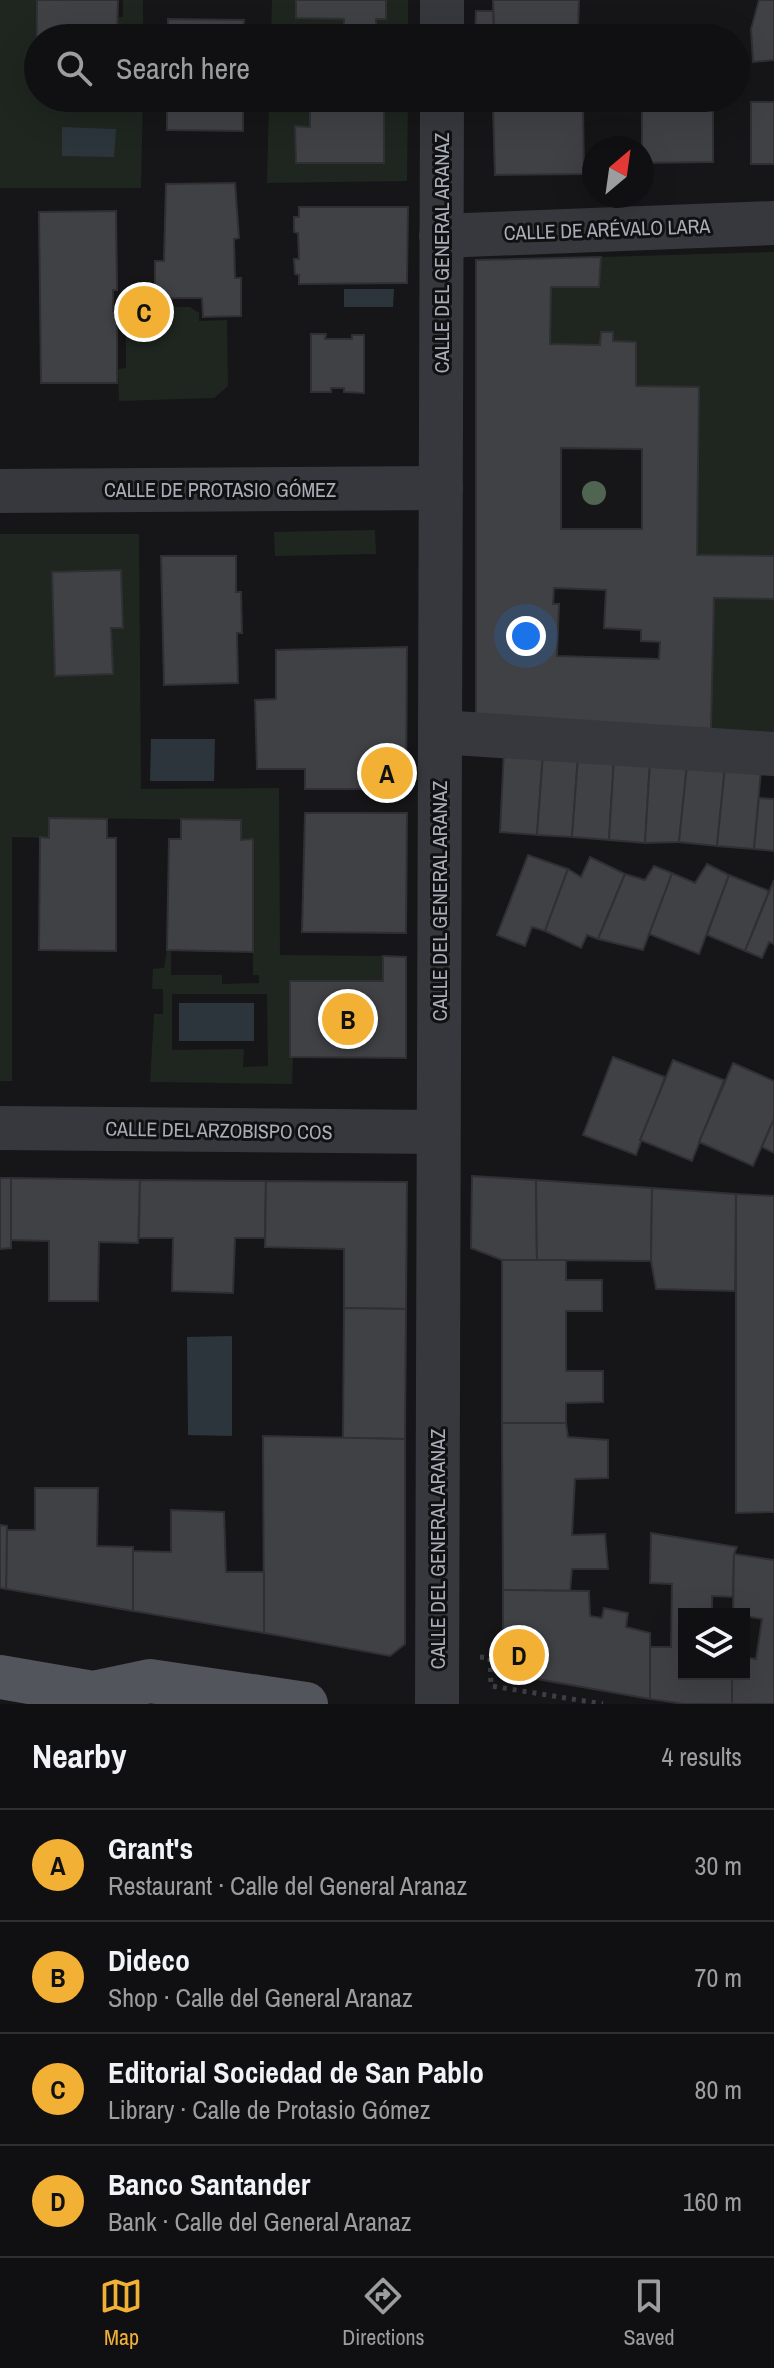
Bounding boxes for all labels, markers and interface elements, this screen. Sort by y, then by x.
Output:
search box [24,24,750,112]
icon: search [52,46,96,90]
text: Search here [116,48,250,88]
street label: CALLE DEL GENERAL ARANAZ [428,133,455,373]
north arrow [582,136,654,208]
street label: CALLE DE ARÉVALO LARA [503,212,711,246]
pin: C [118,282,170,342]
street label: CALLE DE PROTASIO GÓMEZ [104,476,336,503]
your location [506,616,546,656]
pin: A [361,743,413,803]
street label: CALLE DEL GENERAL ARANAZ [426,781,453,1021]
pin: B [322,989,374,1049]
street label: CALLE DEL ARZOBISPO COS [105,1115,333,1145]
street label: CALLE DEL GENERAL ARANAZ [424,1429,451,1669]
map controls [678,1608,750,1680]
button: layers [678,1608,750,1680]
pin: D [493,1625,545,1685]
text: Nearby [32,1733,127,1779]
text: 4 results [661,1739,742,1774]
text: Grant's [108,1828,193,1868]
text: A [50,1848,66,1883]
text: 30 m [695,1848,742,1883]
text: Restaurant · Calle del General Aranaz [108,1868,467,1903]
text: Dideco [108,1940,190,1980]
text: B [50,1960,66,1995]
text: 70 m [695,1960,742,1995]
text: Shop · Calle del General Aranaz [108,1980,413,2015]
text: Editorial Sociedad de San Pablo [108,2052,484,2092]
text: C [50,2072,66,2107]
text: 80 m [695,2072,742,2107]
text: Library · Calle de Protasio Gómez [108,2092,430,2127]
text: Banco Santander [108,2164,310,2204]
text: D [50,2184,66,2219]
text: 160 m [683,2184,742,2219]
text: Bank · Calle del General Aranaz [108,2204,411,2239]
tab: Map [99,2274,143,2352]
tab: Directions [342,2274,425,2352]
tab: Saved [623,2274,675,2352]

